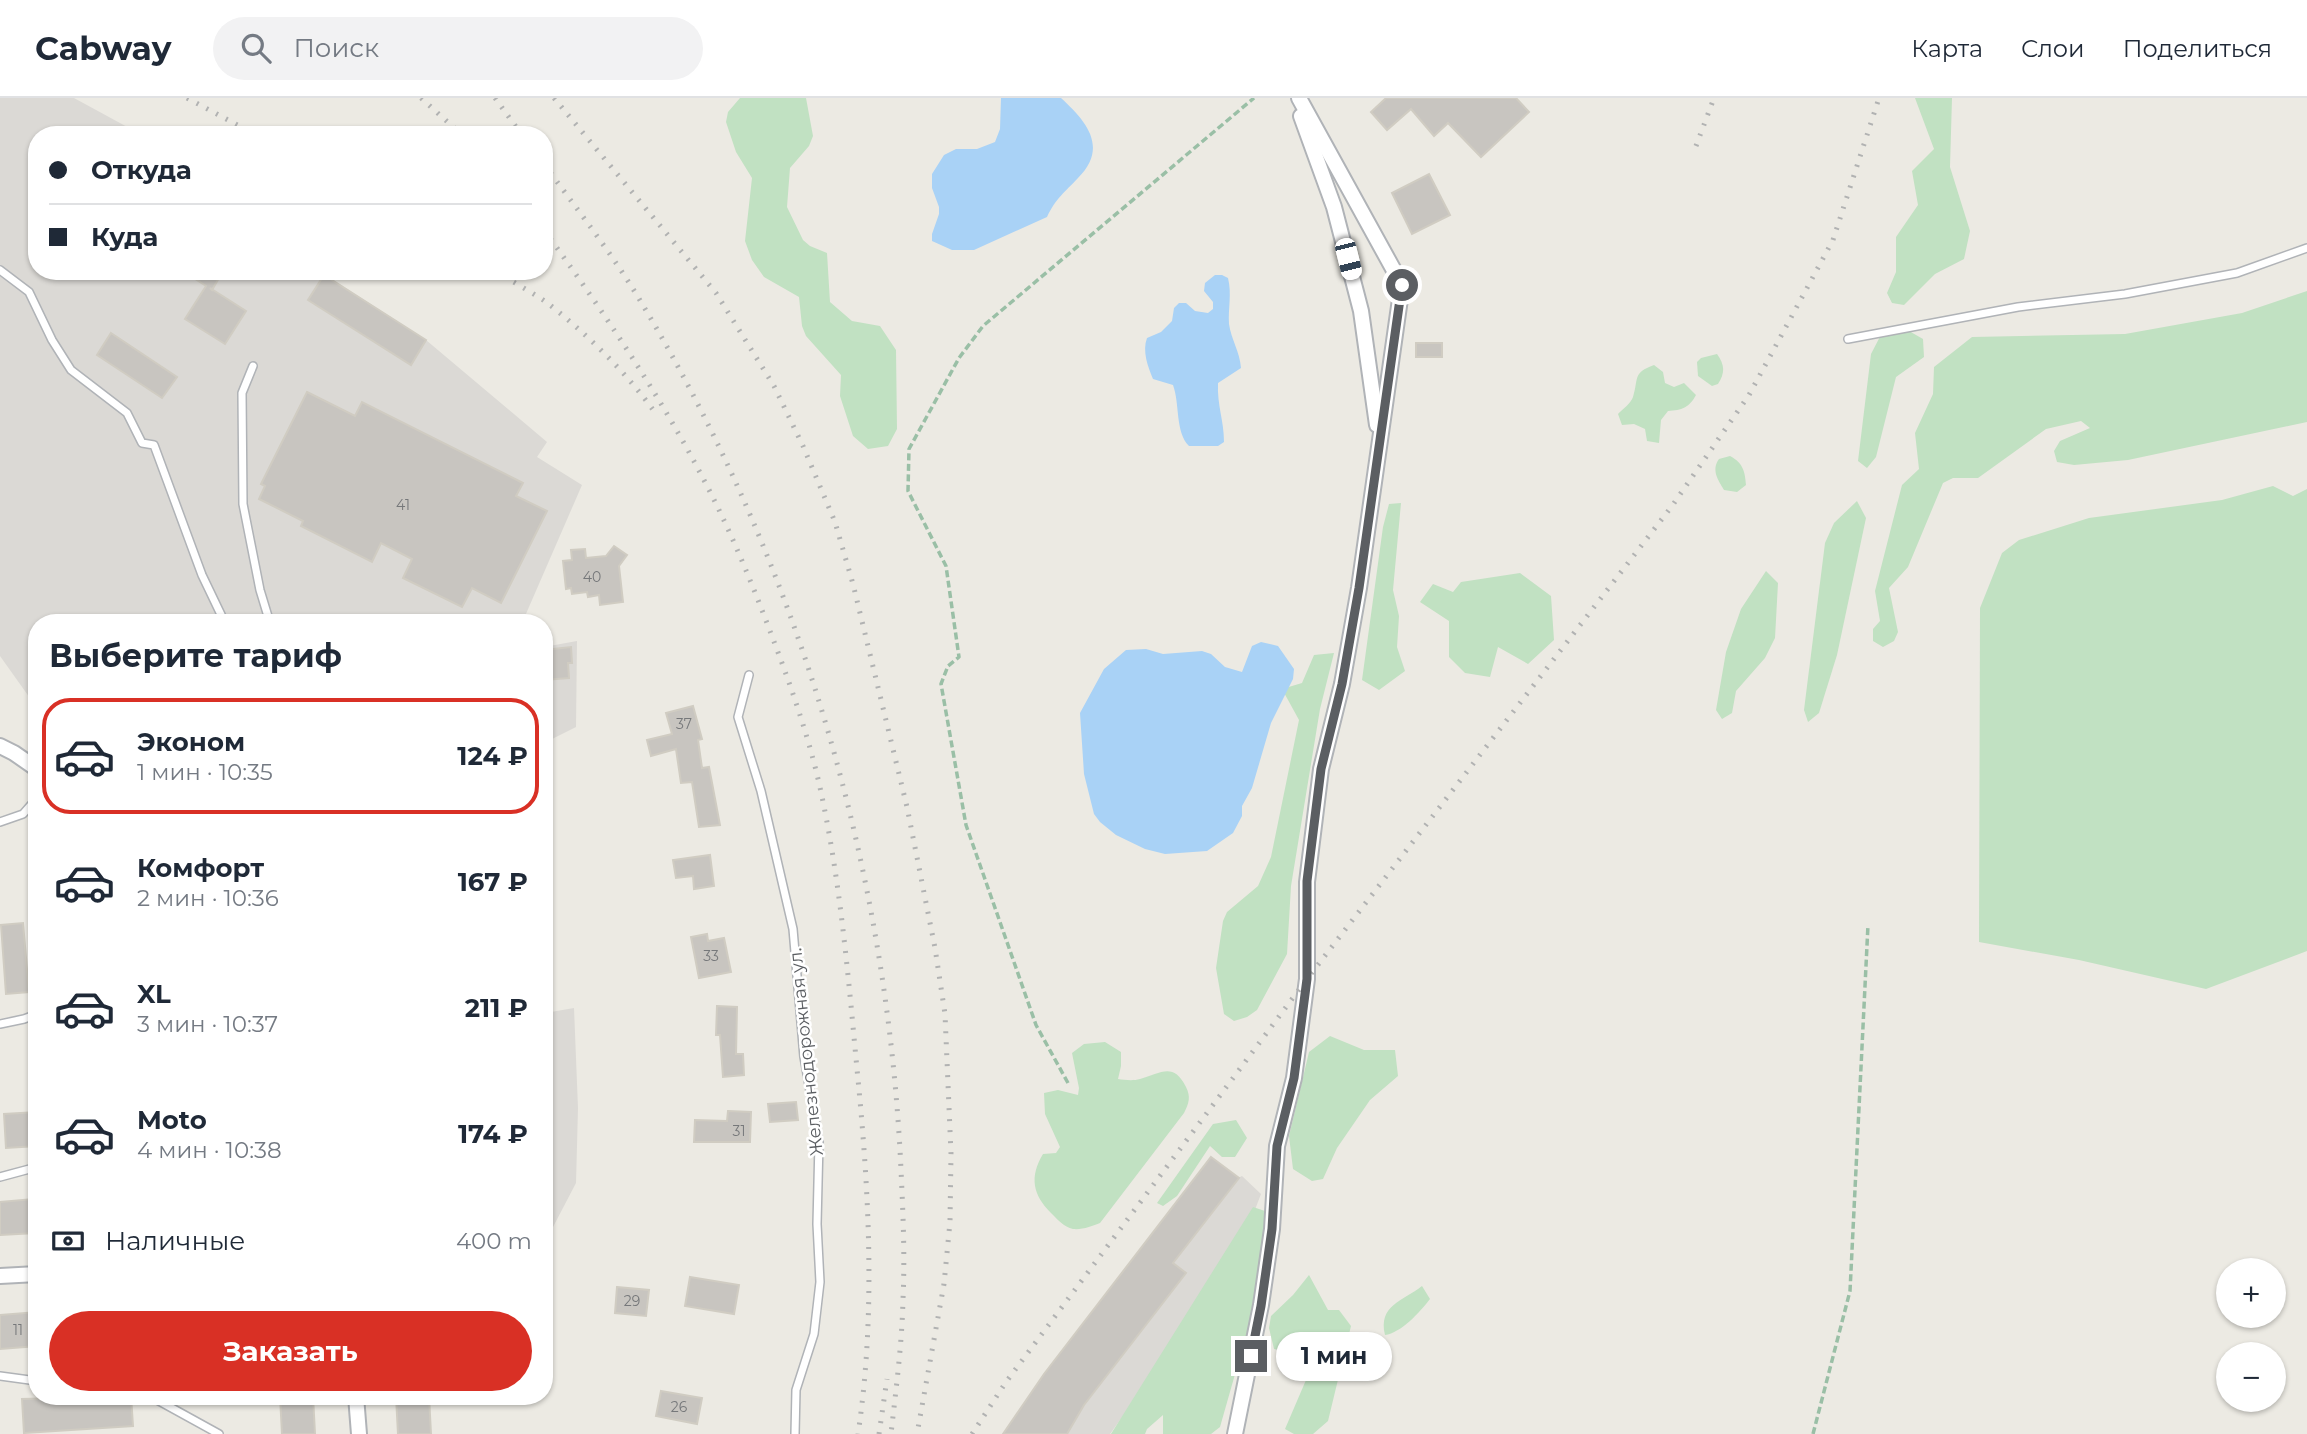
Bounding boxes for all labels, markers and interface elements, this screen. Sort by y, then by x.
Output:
search box [213,17,703,80]
text: Cabway [35,28,171,68]
icon: search [237,29,275,67]
text: Поиск [293,32,379,64]
text: Карта [1911,34,1983,63]
text: Слои [2021,34,2085,63]
text: Поделиться [2123,34,2272,63]
text: Откуда [91,154,192,186]
text: Куда [91,221,158,253]
car [1333,236,1364,282]
route start [1386,269,1418,301]
house number: 41 [396,496,410,514]
house number: 40 [583,568,601,586]
text: Выберите тариф [49,636,342,675]
house number: 37 [676,715,692,733]
icon: car [53,725,116,788]
text: Эконом [137,726,245,758]
text: 124 ₽ [457,740,528,772]
text: 1 мин · 10:35 [137,758,273,786]
icon: car [53,851,116,914]
text: Комфорт [137,852,264,884]
text: 167 ₽ [458,866,528,898]
text: 2 мин · 10:36 [137,884,279,912]
house number: 33 [703,947,719,965]
street label: Железнодорожная ул. [784,947,828,1157]
icon: car [53,977,116,1040]
text: XL [137,978,171,1010]
text: 211 ₽ [465,992,528,1024]
text: 3 мин · 10:37 [137,1010,278,1038]
icon: car [53,1103,116,1166]
text: Moto [137,1104,207,1136]
text: 174 ₽ [458,1118,528,1150]
house number: 31 [733,1122,745,1140]
text: 4 мин · 10:38 [137,1136,282,1164]
icon: cash [49,1222,87,1260]
text: Наличные [105,1225,245,1257]
text: 400 m [456,1227,532,1255]
map controls [2216,1258,2286,1412]
button: + [2216,1258,2286,1328]
house number: 29 [624,1292,640,1310]
button: Заказать [49,1311,532,1391]
house number: 11 [13,1321,23,1339]
callout: 1 мин [1276,1332,1391,1380]
route end [1235,1340,1267,1372]
text: 1 мин [1301,1342,1367,1370]
button: − [2216,1342,2286,1412]
house number: 26 [671,1398,688,1416]

